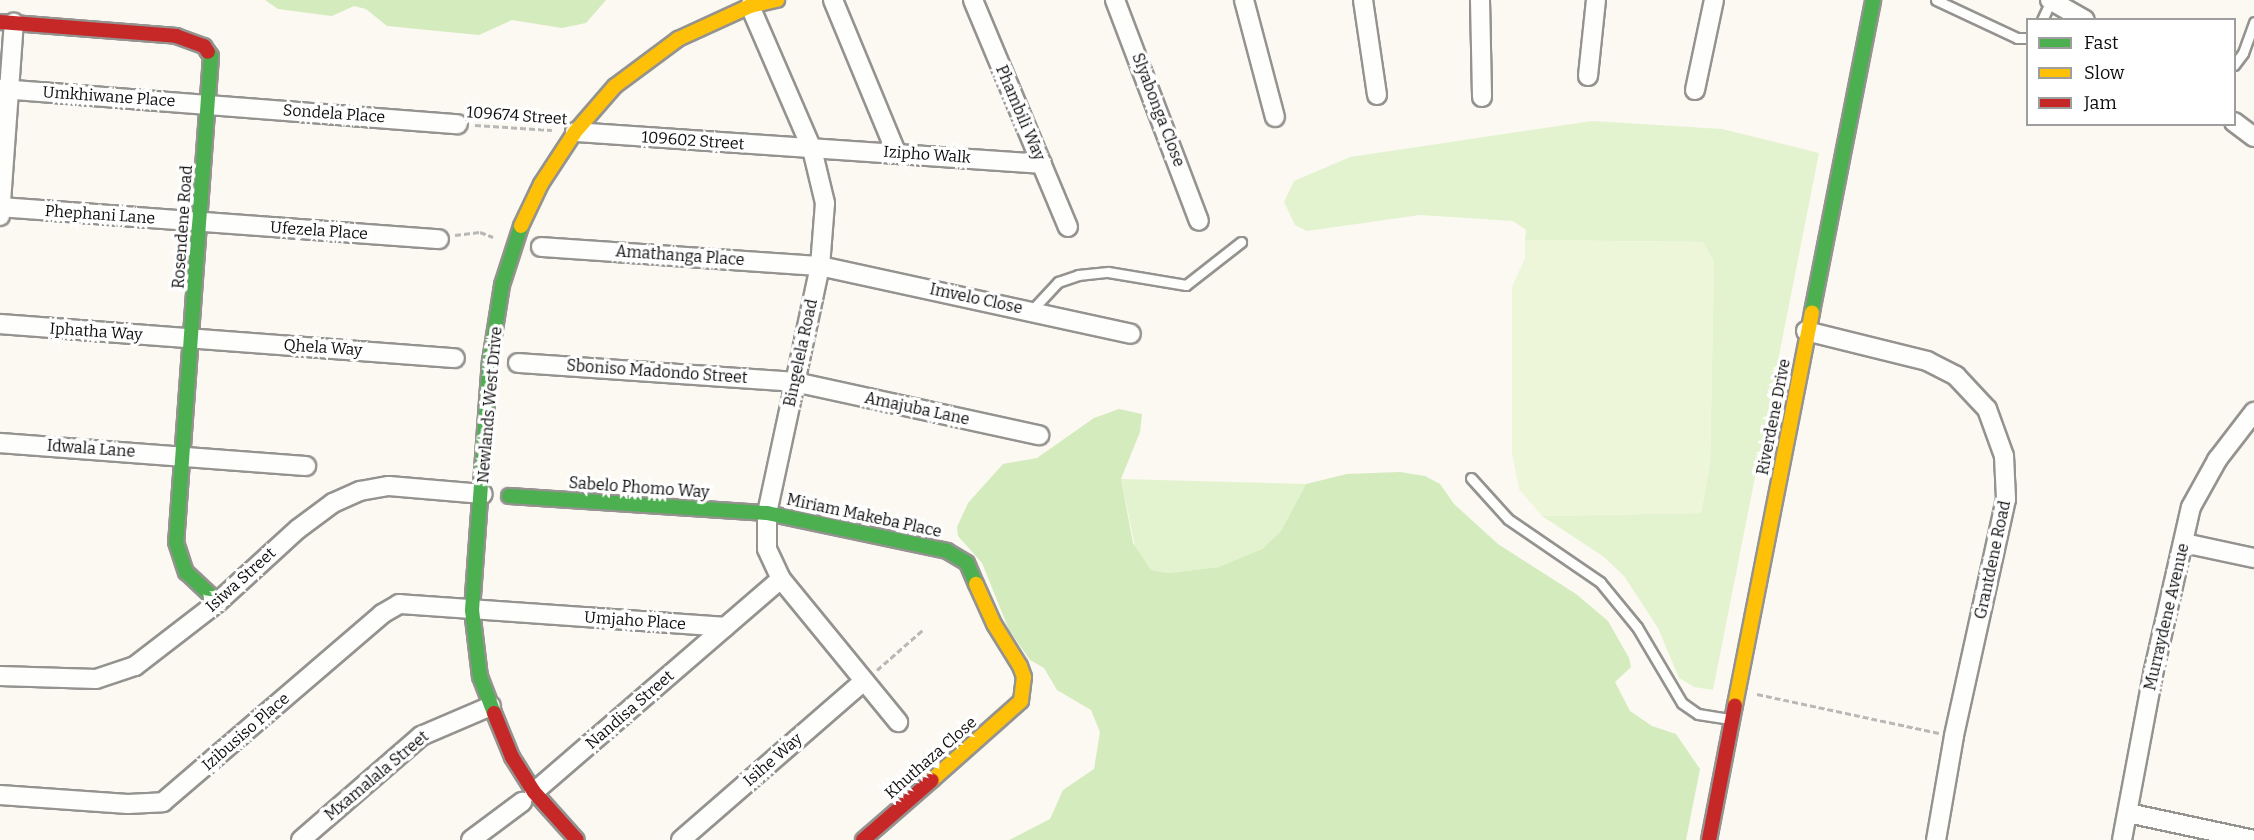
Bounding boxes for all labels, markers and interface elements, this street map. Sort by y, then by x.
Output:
legend [2026,18,2236,126]
text: Fast [2084,32,2119,54]
street label: Slyabonga Close [1127,50,1189,170]
street label: Phambili Way [991,62,1049,164]
text: Slow [2084,62,2124,84]
street label: Umkhiwane Place [42,83,176,111]
text: Jam [2084,92,2117,114]
street label: Sondela Place [282,101,386,127]
street label: 109674 Street [466,103,568,129]
street label: 109602 Street [641,128,745,154]
street label: Izipho Walk [883,142,971,168]
street label: Rosendene Road [169,165,197,289]
street label: Phephani Lane [44,202,156,228]
street label: Ufezela Place [269,218,369,244]
street label: Amathanga Place [615,242,745,270]
street label: Imvelo Close [928,280,1024,318]
street label: Bingelela Road [780,297,822,409]
street label: Iphatha Way [49,319,143,345]
street label: Newlands West Drive [474,326,506,484]
street label: Qhela Way [283,336,363,360]
street label: Sboniso Madondo Street [566,356,748,388]
street label: Riverdene Drive [1753,357,1795,477]
street label: Amajuba Lane [863,389,971,429]
street label: Idwala Lane [46,436,136,462]
street label: Sabelo Phomo Way [568,474,710,502]
street label: Miriam Makeba Place [785,490,943,542]
street label: Grantdene Road [1971,499,2015,621]
street label: Murraydene Avenue [2141,541,2193,693]
street label: Isiwa Street [202,544,280,616]
street label: Umjaho Place [584,608,686,634]
street label: Nandisa Street [582,667,678,753]
street label: Izibusiso Place [199,689,293,775]
street label: Khuthaza Close [881,713,981,803]
street label: Mxamalala Street [321,727,433,825]
street label: Isihe Way [740,729,806,791]

